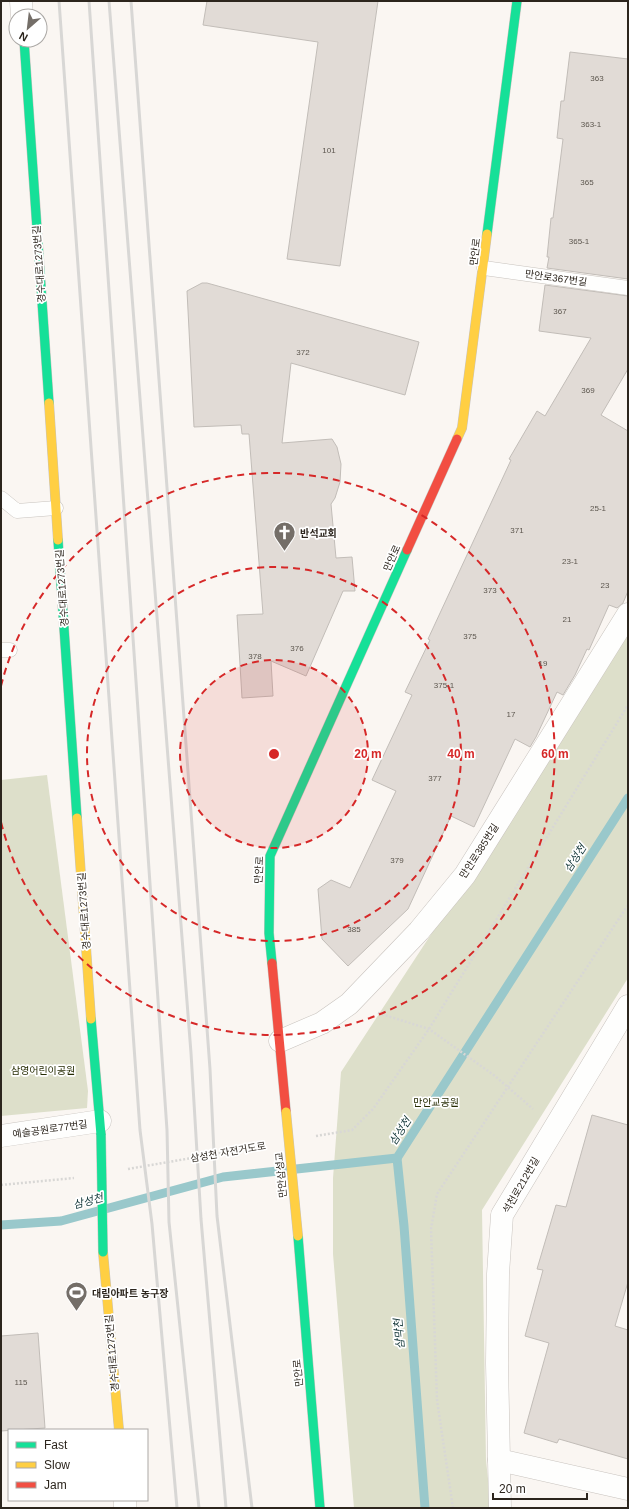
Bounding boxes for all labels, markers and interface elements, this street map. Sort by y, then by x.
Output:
north arrow [8,8,48,48]
text: N [17,30,30,44]
house number: 363 [590,74,604,83]
house number: 363-1 [581,120,602,129]
house number: 101 [322,146,336,155]
house number: 365 [580,178,594,187]
street label: 경수대로1273번길 [31,225,47,303]
house number: 365-1 [569,237,590,246]
street label: 만안로 [468,238,482,266]
street label: 만안로367번길 [524,268,588,288]
house number: 367 [553,307,567,316]
house number: 372 [296,348,310,357]
house number: 369 [581,386,595,395]
house number: 25-1 [590,504,607,513]
church icon: 반석교회 [272,520,298,553]
house number: 371 [510,526,524,535]
place label: 반석교회 [300,528,337,539]
street label: 만안로 [381,543,403,573]
street label: 경수대로1273번길 [54,549,70,627]
house number: 23-1 [562,557,579,566]
house number: 23 [601,581,610,590]
house number: 373 [483,586,497,595]
house number: 21 [563,615,572,624]
house number: 375 [463,632,477,641]
house number: 376 [290,644,304,653]
house number: 378 [248,652,262,661]
house number: 19 [539,659,548,668]
house number: 375-1 [434,681,455,690]
house number: 17 [507,710,516,719]
centre of rings [267,747,281,761]
text: 20 m [354,747,382,761]
text: 40 m [447,747,475,761]
text: 60 m [541,747,569,761]
house number: 377 [428,774,442,783]
street label: 만안로385번길 [457,822,501,880]
water label: 삼성천 [562,840,589,874]
street label: 만안로 [253,856,265,884]
house number: 379 [390,856,404,865]
street label: 경수대로1273번길 [76,872,92,950]
house number: 385 [347,925,361,934]
park label: 삼영어린이공원 [11,1065,75,1076]
park label: 만안교공원 [413,1097,459,1108]
water label: 삼성천 [387,1113,414,1147]
street label: 예술공원로77번길 [12,1118,88,1140]
street label: 삼성천 자전거도로 [189,1140,267,1164]
street label: 만안삼성교 [274,1152,288,1198]
street label: 석천로212번길 [501,1155,541,1215]
water label: 삼성천 [72,1191,106,1211]
sports icon: 대림아파트 농구장 [63,1280,89,1313]
place label: 대림아파트 농구장 [92,1288,168,1299]
street label: 경수대로1273번길 [103,1314,121,1392]
water label: 삼막천 [392,1316,406,1350]
street label: 만안로 [291,1359,305,1387]
house number: 115 [15,1378,28,1387]
legend [8,1429,148,1501]
text: Fast [44,1438,68,1452]
text: Slow [44,1458,70,1472]
scale bar [493,1475,587,1501]
text: Jam [44,1478,67,1492]
text: 20 m [499,1482,526,1496]

